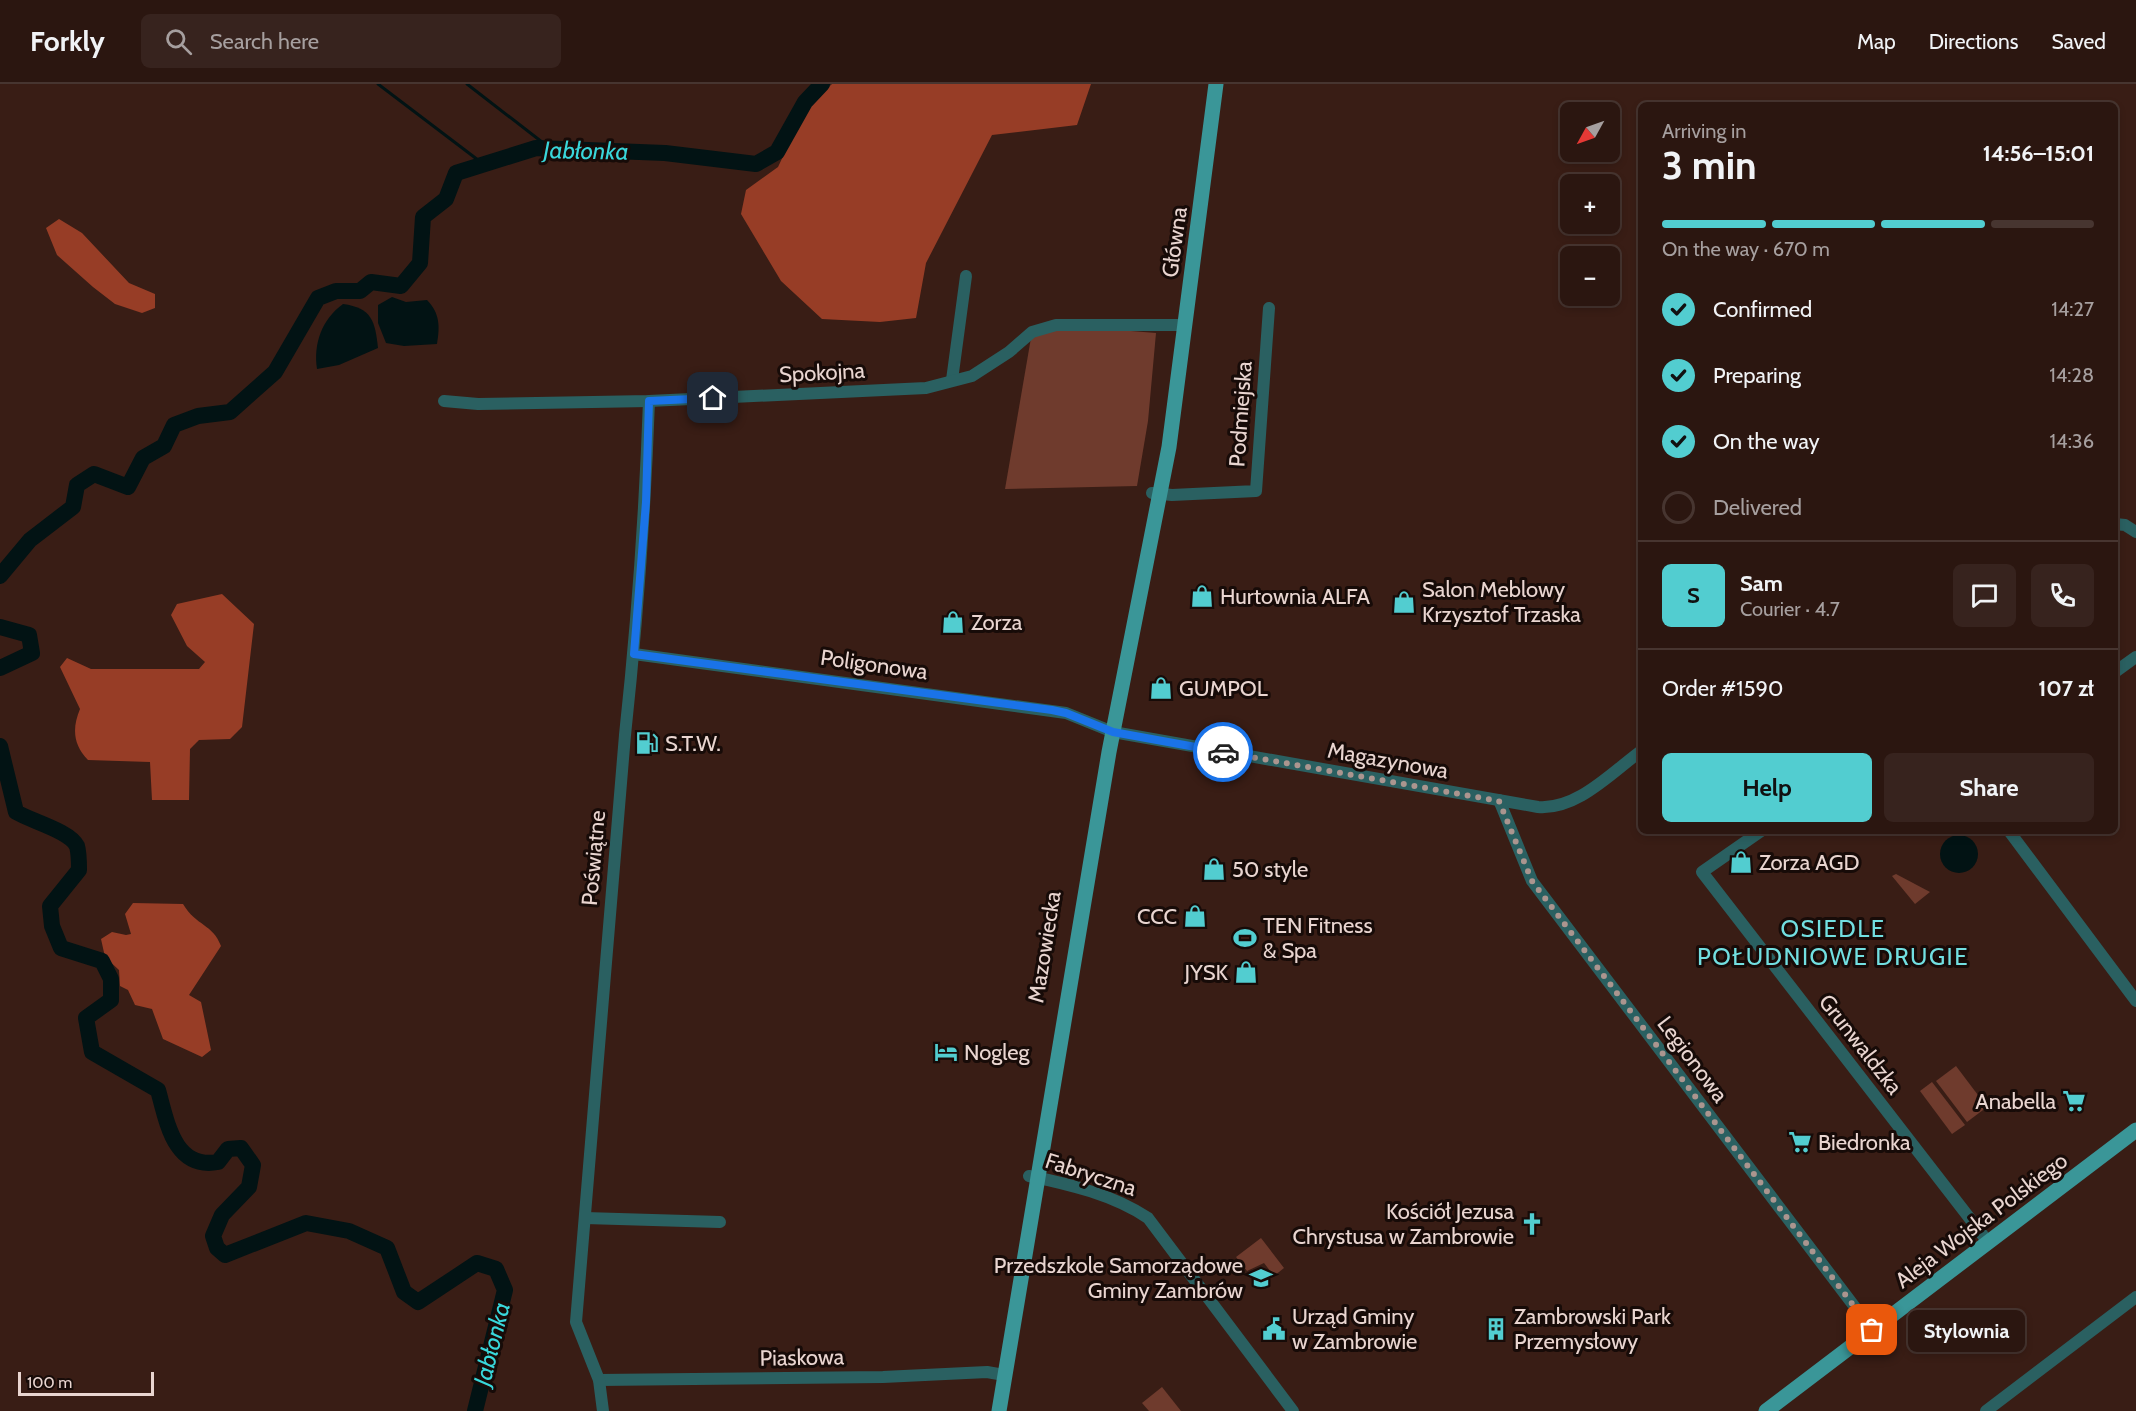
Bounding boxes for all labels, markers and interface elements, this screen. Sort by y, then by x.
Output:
search box [141,14,561,68]
text: Forkly [30,24,105,58]
icon: search [162,25,195,58]
text: Search here [210,28,319,55]
text: Map [1857,29,1896,54]
text: Directions [1929,29,2018,54]
text: Saved [2051,29,2106,54]
north arrow [1560,102,1620,162]
map controls [1560,102,1620,306]
text: Arriving in [1662,119,1746,143]
water label: Jabłonka [541,135,629,166]
text: 14:56–15:01 [1983,140,2094,167]
text: 3 min [1662,141,1757,189]
button: + [1560,174,1620,234]
street label: Główna [1156,205,1193,279]
text: On the way · 670 m [1662,237,1830,261]
button: − [1560,246,1620,306]
icon: check [1662,293,1695,326]
text: Confirmed [1713,296,1812,323]
text: 14:27 [2051,297,2094,321]
street label: Spokojna [778,357,866,388]
icon: check [1662,359,1695,392]
street label: Podmiejska [1223,360,1258,468]
text: Preparing [1713,362,1801,389]
text: 14:28 [2049,363,2094,387]
pin [687,372,738,423]
icon: home [696,381,729,414]
icon: check [1662,425,1695,458]
text: On the way [1713,428,1820,455]
text: 14:36 [2050,429,2094,453]
text: Delivered [1713,494,1802,521]
button: chat [1953,564,2016,627]
button: phone [2031,564,2094,627]
text: Sam [1740,570,1783,597]
place label: Salon Meblowy Krzysztof Trzaska [1422,576,1581,628]
text: S [1687,582,1700,609]
shop icon: Hurtownia ALFA [1189,583,1215,609]
place label: Hurtownia ALFA [1220,583,1370,610]
shop icon: Salon Meblowy Krzysztof Trzaska [1391,589,1417,615]
text: Courier · 4.7 [1740,597,1840,621]
shop icon: Zorza [940,609,966,635]
place label: Zorza [971,609,1023,636]
street label: Poligonowa [819,644,930,685]
shop icon: GUMPOL [1148,675,1174,701]
place label: GUMPOL [1179,675,1268,702]
text: Order #1590 [1662,675,1783,702]
text: 107 zł [2038,675,2094,702]
courier [1193,722,1253,782]
fuel station icon: S.T.W. [634,730,660,756]
place label: S.T.W. [665,730,721,757]
icon: car [1207,736,1240,769]
street label: Magazynowa [1325,737,1451,784]
button: Help [1662,753,1872,822]
button: Share [1884,753,2094,822]
street label: Poświątne [576,809,611,907]
shop icon: Zorza AGD [1728,849,1754,875]
place label: Zorza AGD [1759,849,1859,876]
shop icon: 50 style [1201,856,1227,882]
place label: 50 style [1232,856,1308,883]
street label: Mazowiecka [1022,889,1067,1005]
place label: CCC [1137,903,1177,930]
shop icon: CCC [1182,903,1208,929]
place label: TEN Fitness & Spa [1263,912,1373,964]
district label: OSIEDLE POŁUDNIOWE DRUGIE [1697,914,1969,971]
sports icon: TEN Fitness & Spa [1232,925,1258,951]
place label: JYSK [1184,959,1229,986]
shop icon: JYSK [1233,959,1259,985]
street label: Grunwaldzka [1813,989,1908,1100]
street label: Legionowa [1651,1011,1734,1108]
hotel icon: Nogleg [933,1039,959,1065]
place label: Nogleg [964,1039,1031,1066]
place label: Anabella [1975,1088,2056,1115]
supermarket icon: Anabella [2061,1088,2087,1114]
supermarket icon: Biedronka [1787,1129,1813,1155]
place label: Biedronka [1818,1129,1911,1156]
street label: Fabryczna [1042,1147,1140,1202]
street label: Aleja Wojska Polskiego [1890,1147,2073,1294]
place label: Kościół Jezusa Chrystusa w Zambrowie [1293,1198,1514,1250]
church icon: Kościół Jezusa Chrystusa w Zambrowie [1519,1211,1545,1237]
place label: Przedszkole Samorządowe Gminy Zambrów [994,1252,1243,1304]
school or university icon: Przedszkole Samorządowe Gminy Zambrów [1248,1265,1274,1291]
water label: Jabłonka [467,1299,516,1391]
place label: Urząd Gminy w Zambrowie [1292,1303,1417,1355]
place label: Zambrowski Park Przemysłowy [1514,1303,1671,1355]
pin [1846,1304,1897,1355]
callout: Stylownia [1908,1309,2025,1351]
icon: bag [1855,1313,1888,1346]
public building icon: Urząd Gminy w Zambrowie [1261,1316,1287,1342]
building icon: Zambrowski Park Przemysłowy [1483,1316,1509,1342]
text: Stylownia [1924,1319,2009,1343]
street label: Piaskowa [759,1343,845,1372]
scale bar [18,1369,154,1396]
text: 100 m [27,1373,72,1392]

